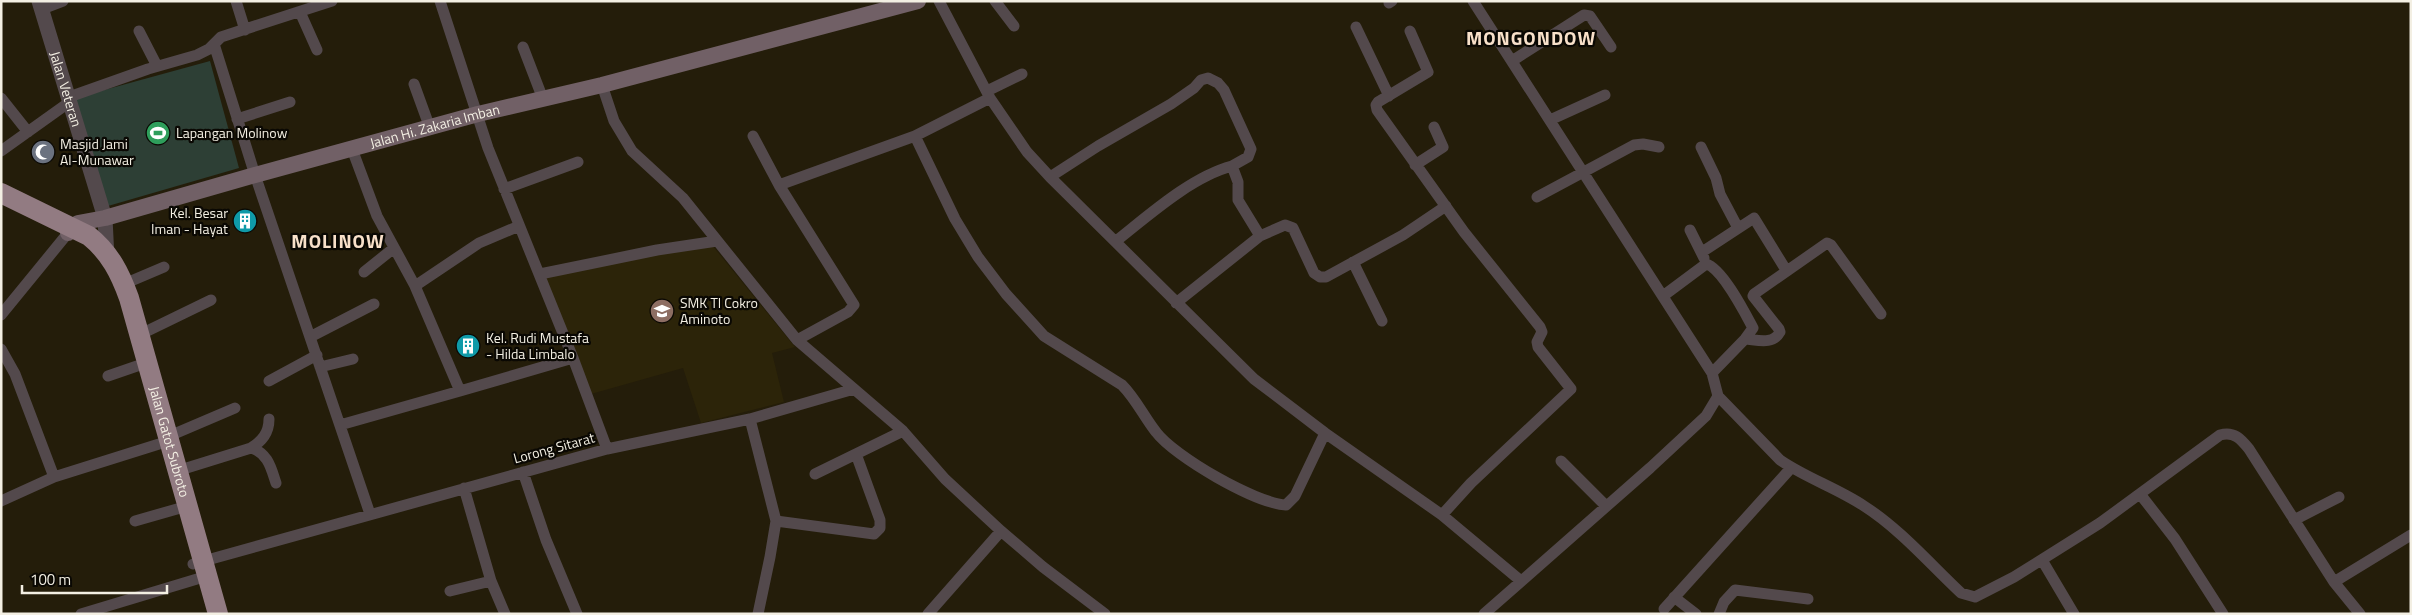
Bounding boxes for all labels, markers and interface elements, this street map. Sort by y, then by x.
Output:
district label: MONGONDOW [1466,23,1596,52]
street label: Jalan Veteran [45,48,88,129]
street label: Jalan Hi. Zakaria Imban [367,98,502,153]
sports icon: Lapangan Molinow [145,120,171,146]
place label: Lapangan Molinow [176,122,288,143]
place label: Masjid Jami Al-Munawar [60,133,134,170]
mosque icon: Masjid Jami Al-Munawar [30,139,56,165]
place label: Kel. Besar Iman - Hayat [151,202,228,239]
building icon: Kel. Besar Iman - Hayat [232,208,258,234]
district label: MOLINOW [291,226,385,255]
place label: SMK TI Cokro Aminoto [680,292,758,329]
school or university icon: SMK TI Cokro Aminoto [649,298,675,324]
place label: Kel. Rudi Mustafa - Hilda Limbalo [486,327,589,364]
building icon: Kel. Rudi Mustafa - Hilda Limbalo [455,333,481,359]
street label: Jalan Gatot Subroto [144,384,196,500]
street label: Lorong Sitarat [511,427,597,468]
scale bar [22,562,168,594]
text: 100 m [30,568,71,591]

